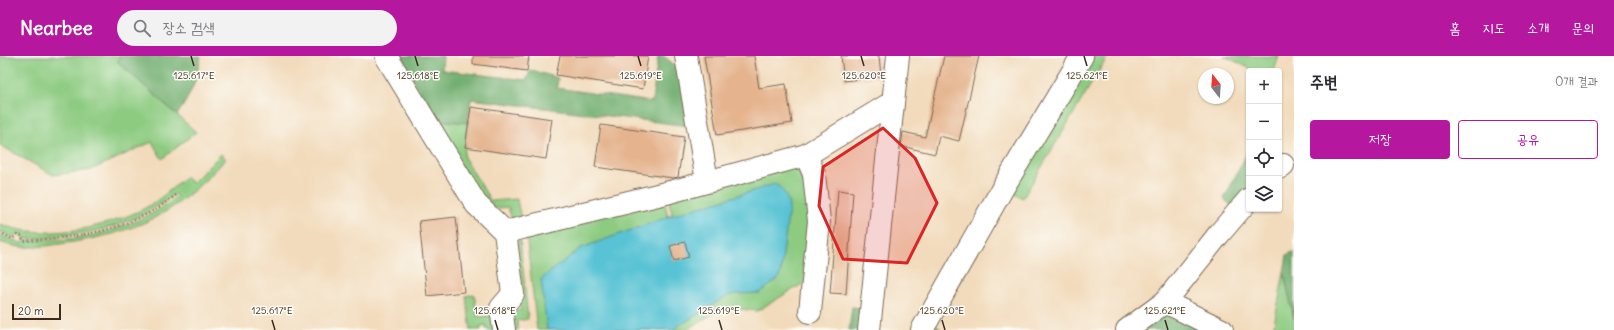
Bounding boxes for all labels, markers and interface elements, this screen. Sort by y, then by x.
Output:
search box [117,10,397,46]
text: Nearbee [20,16,93,40]
icon: search [131,17,153,39]
text: 장소 검색 [163,18,215,37]
text: 홈 [1449,19,1460,37]
text: 지도 [1482,19,1505,37]
text: 소개 [1527,19,1549,37]
text: 문의 [1571,19,1594,37]
north arrow [1198,68,1234,104]
map controls [1246,68,1282,212]
button: + [1246,68,1282,104]
text: 125.617°E [173,69,215,82]
text: 125.618°E [397,69,439,82]
text: 125.619°E [620,69,662,82]
text: 125.620°E [842,69,886,82]
text: 125.621°E [1066,69,1108,82]
text: 주변 [1310,71,1337,93]
text: 0개 결과 [1555,73,1598,90]
button: − [1246,104,1282,140]
button: 저장 [1310,120,1450,159]
button: 공유 [1458,120,1598,159]
button: locate [1246,140,1282,176]
button: layers [1246,176,1282,212]
scale bar [12,302,61,321]
text: 20 m [18,304,44,318]
text: 125.617°E [251,304,293,317]
text: 125.618°E [474,304,516,317]
text: 125.619°E [698,304,740,317]
text: 125.620°E [920,304,964,317]
text: 125.621°E [1144,304,1186,317]

